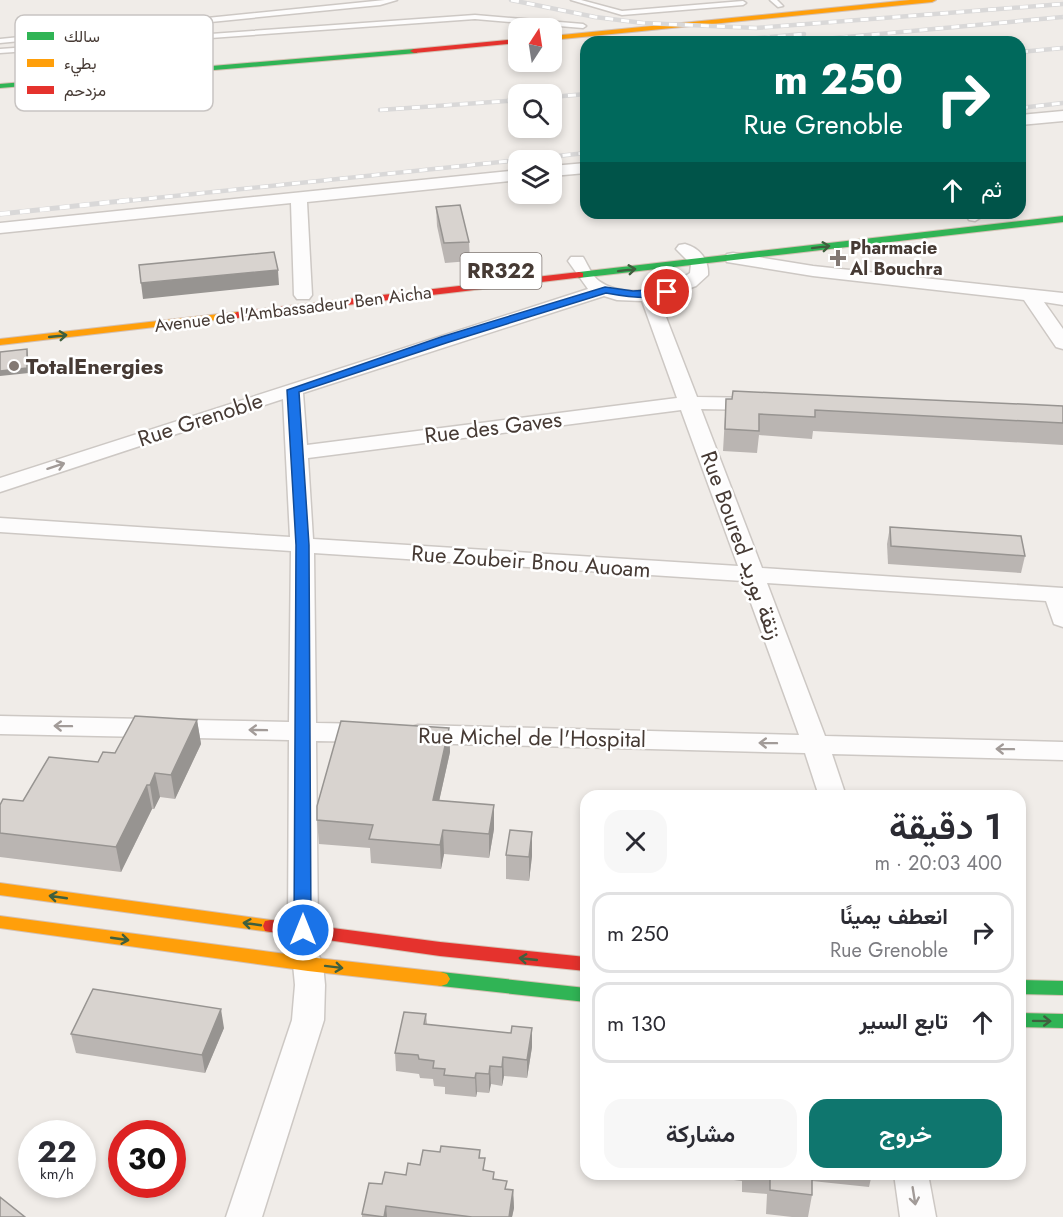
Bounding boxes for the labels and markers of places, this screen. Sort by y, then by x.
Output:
place label: Pharmacie Al Bouchra [849,235,943,282]
marker: Pharmacie Al Bouchra [831,251,845,265]
pin [641,266,692,317]
place label: TotalEnergies [26,350,163,382]
marker: TotalEnergies [7,359,21,373]

